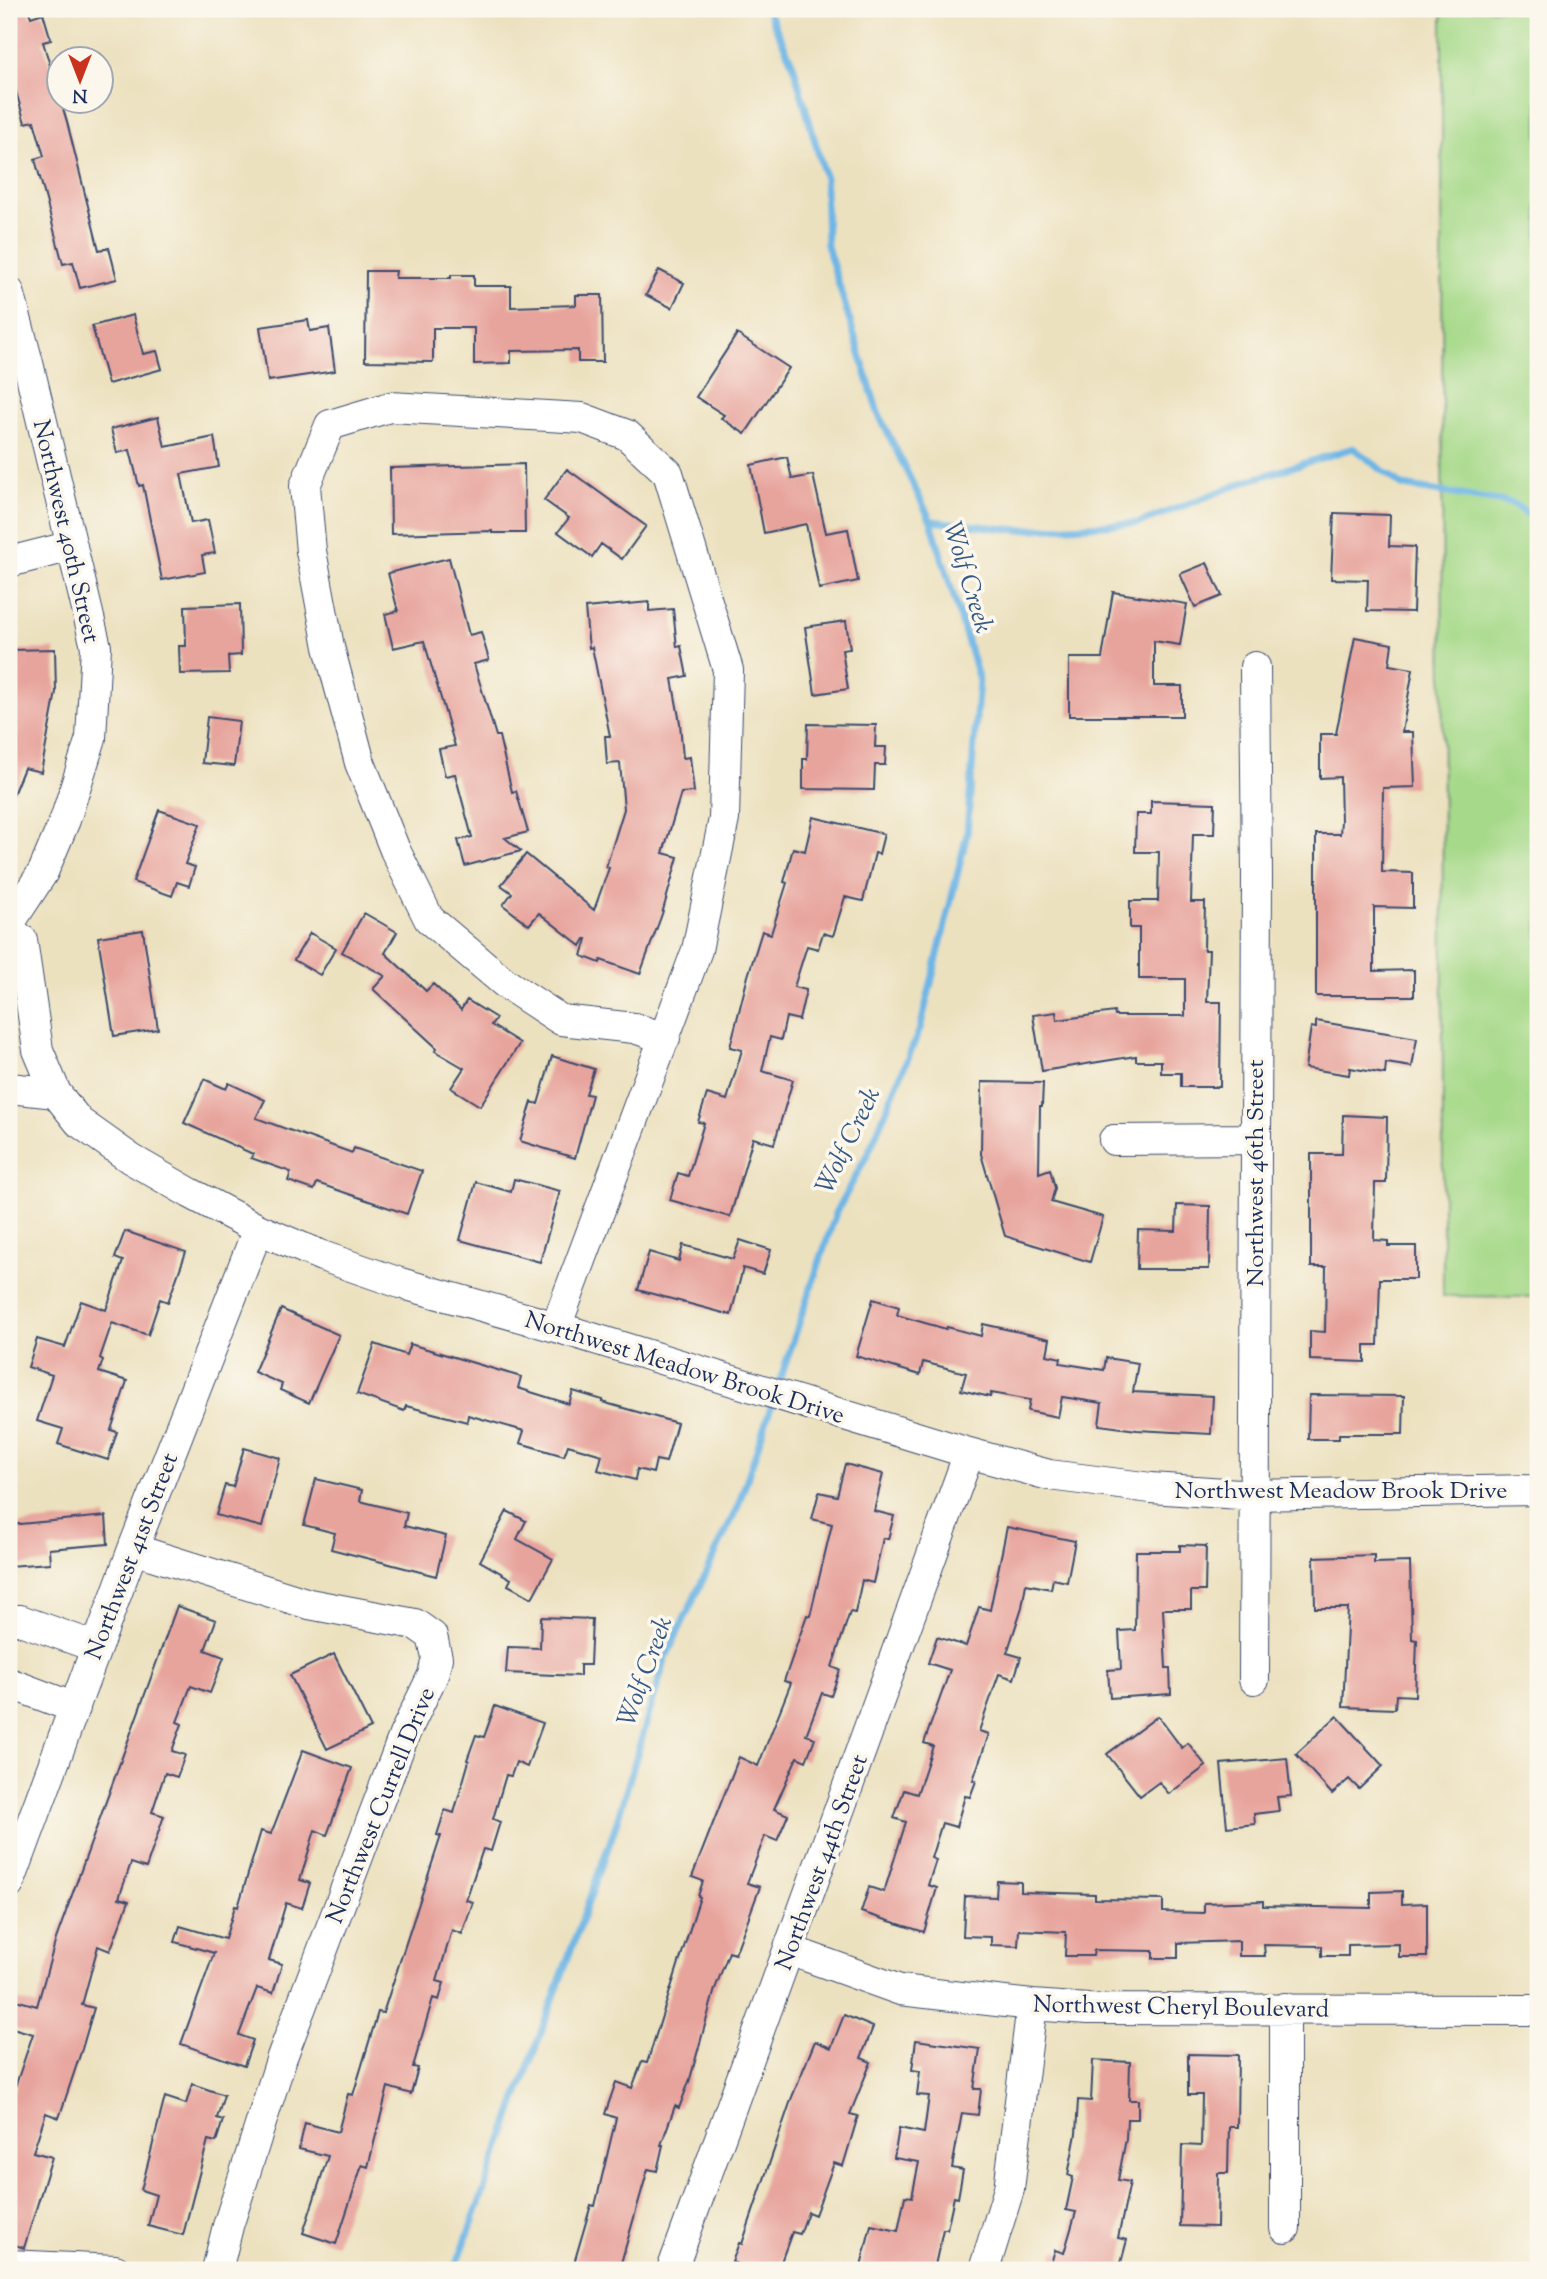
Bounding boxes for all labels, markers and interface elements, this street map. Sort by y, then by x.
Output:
north arrow [46,46,116,116]
text: N [72,81,88,108]
street label: Northwest 40th Street [23,417,107,646]
water label: Wolf Creek [932,517,1001,638]
street label: Northwest 46th Street [1240,1059,1274,1287]
water label: Wolf Creek [807,1081,891,1201]
street label: Northwest Meadow Brook Drive [520,1304,849,1434]
street label: Northwest 41st Street [78,1448,188,1665]
street label: Northwest Meadow Brook Drive [1175,1475,1507,1509]
water label: Wolf Creek [609,1611,683,1732]
street label: Northwest Currell Drive [319,1682,445,1929]
street label: Northwest 44th Street [768,1750,878,1975]
street label: Northwest Cheryl Boulevard [1032,1988,1330,2028]

